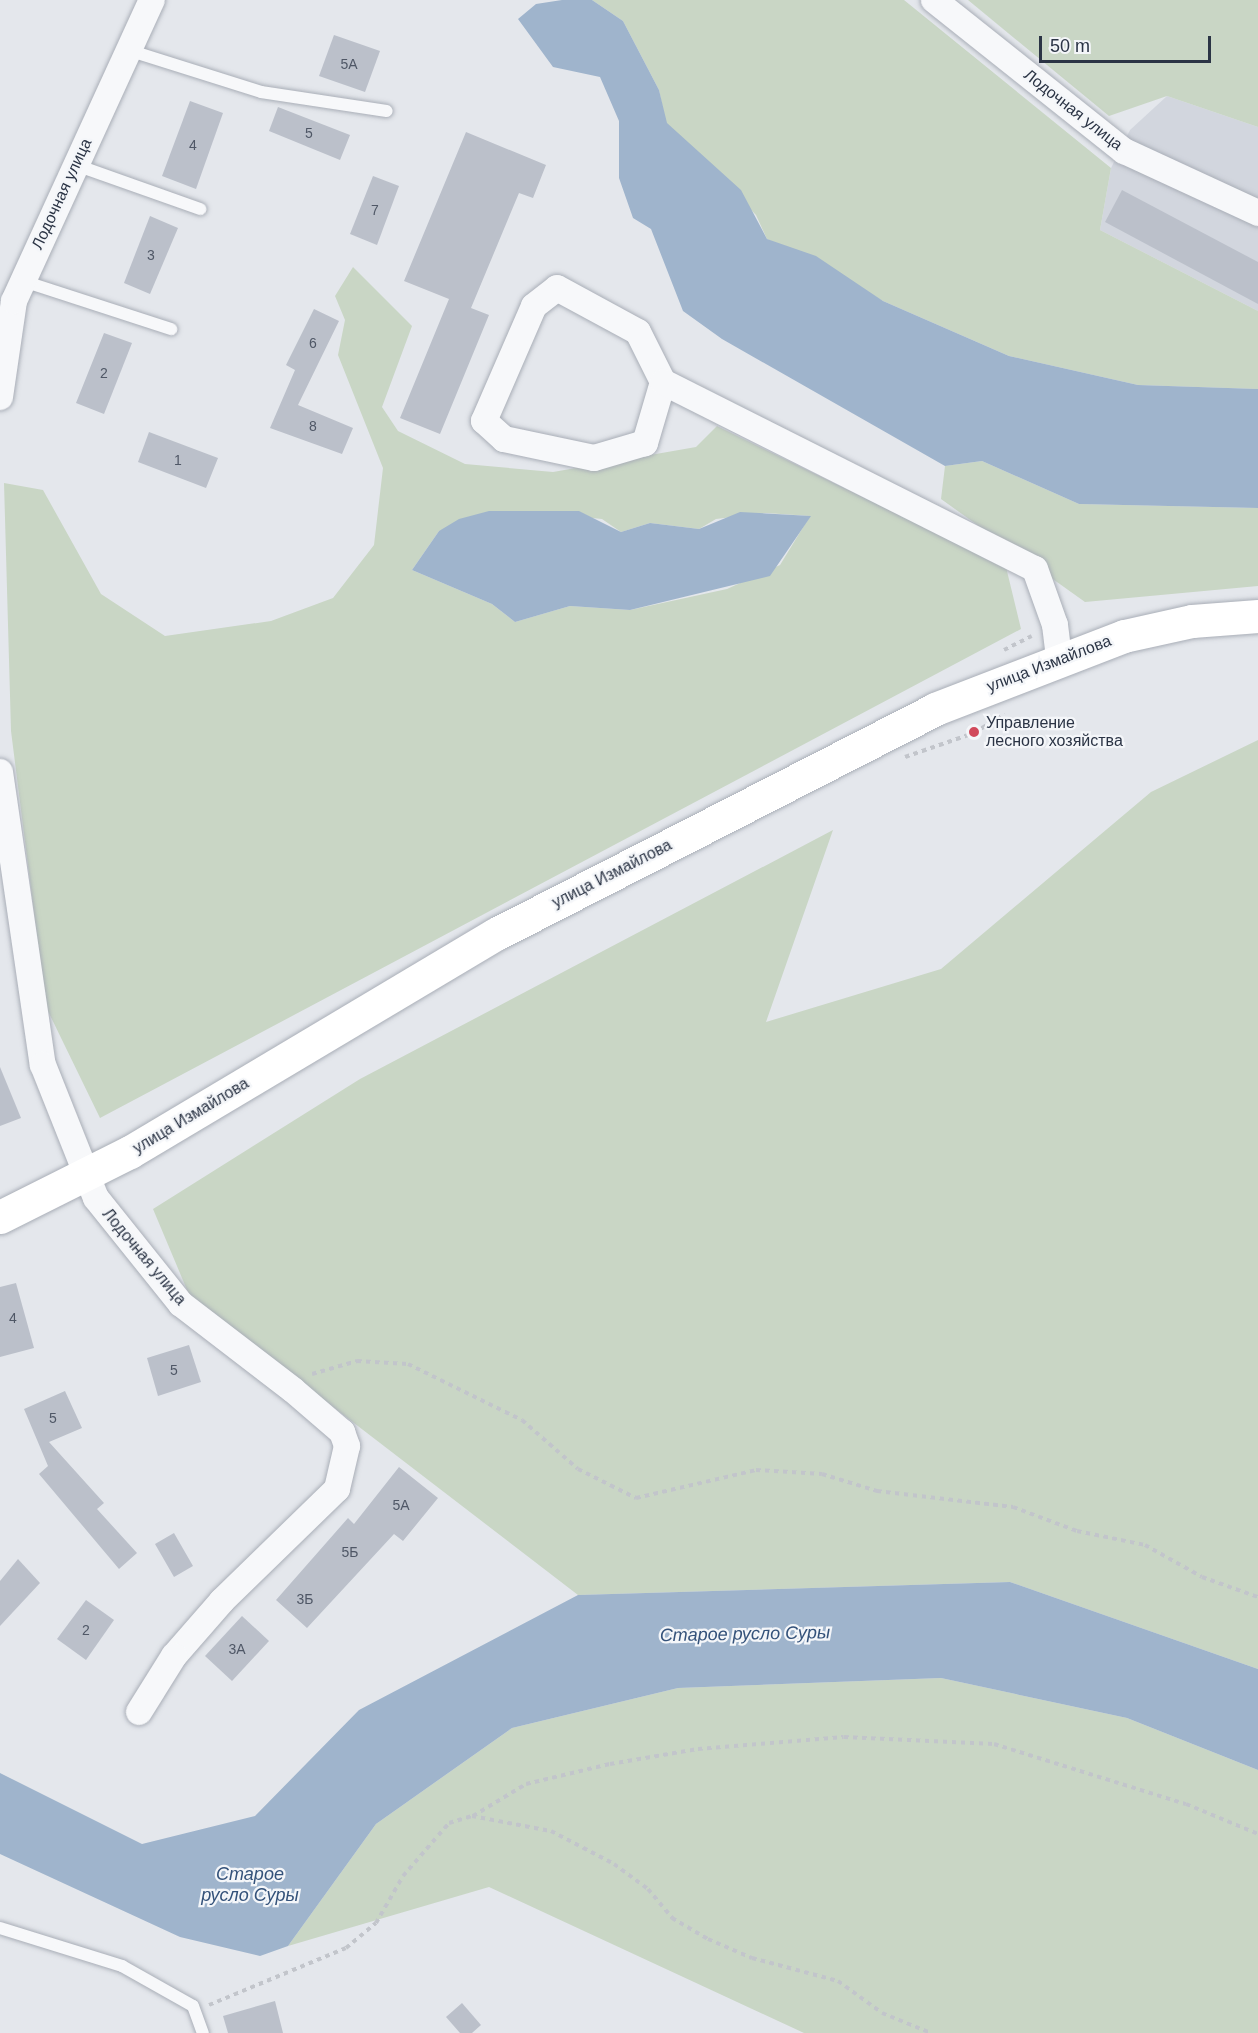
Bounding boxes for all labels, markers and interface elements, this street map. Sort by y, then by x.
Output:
scale bar [1042,24,1214,62]
text: 50 m [1050,36,1090,56]
house number: 5А [340,56,358,72]
street label: Лодочная улица [1020,65,1126,155]
house number: 5 [305,125,313,141]
street label: Лодочная улица [28,136,96,252]
house number: 4 [189,137,197,153]
house number: 7 [371,202,379,218]
house number: 3 [147,247,155,263]
house number: 6 [309,335,317,351]
house number: 2 [100,365,108,381]
house number: 8 [309,418,317,434]
house number: 1 [174,452,182,468]
street label: улица Измайлова [984,631,1114,697]
place label: Управление лесного хозяйства [986,713,1123,751]
marker: Управление лесного хозяйства [967,725,981,739]
street label: улица Измайлова [549,836,675,912]
street label: улица Измайлова [130,1074,252,1158]
street label: Лодочная улица [98,1205,190,1309]
house number: 4 [9,1310,17,1326]
house number: 5 [170,1362,178,1378]
house number: 5 [49,1410,57,1426]
house number: 5А [392,1497,410,1513]
house number: 5Б [342,1544,358,1560]
house number: 3Б [297,1591,313,1607]
house number: 2 [82,1622,90,1638]
water label: Старое русло Суры [660,1622,830,1646]
house number: 3А [228,1641,246,1657]
water label: Старое русло Суры [201,1864,299,1906]

